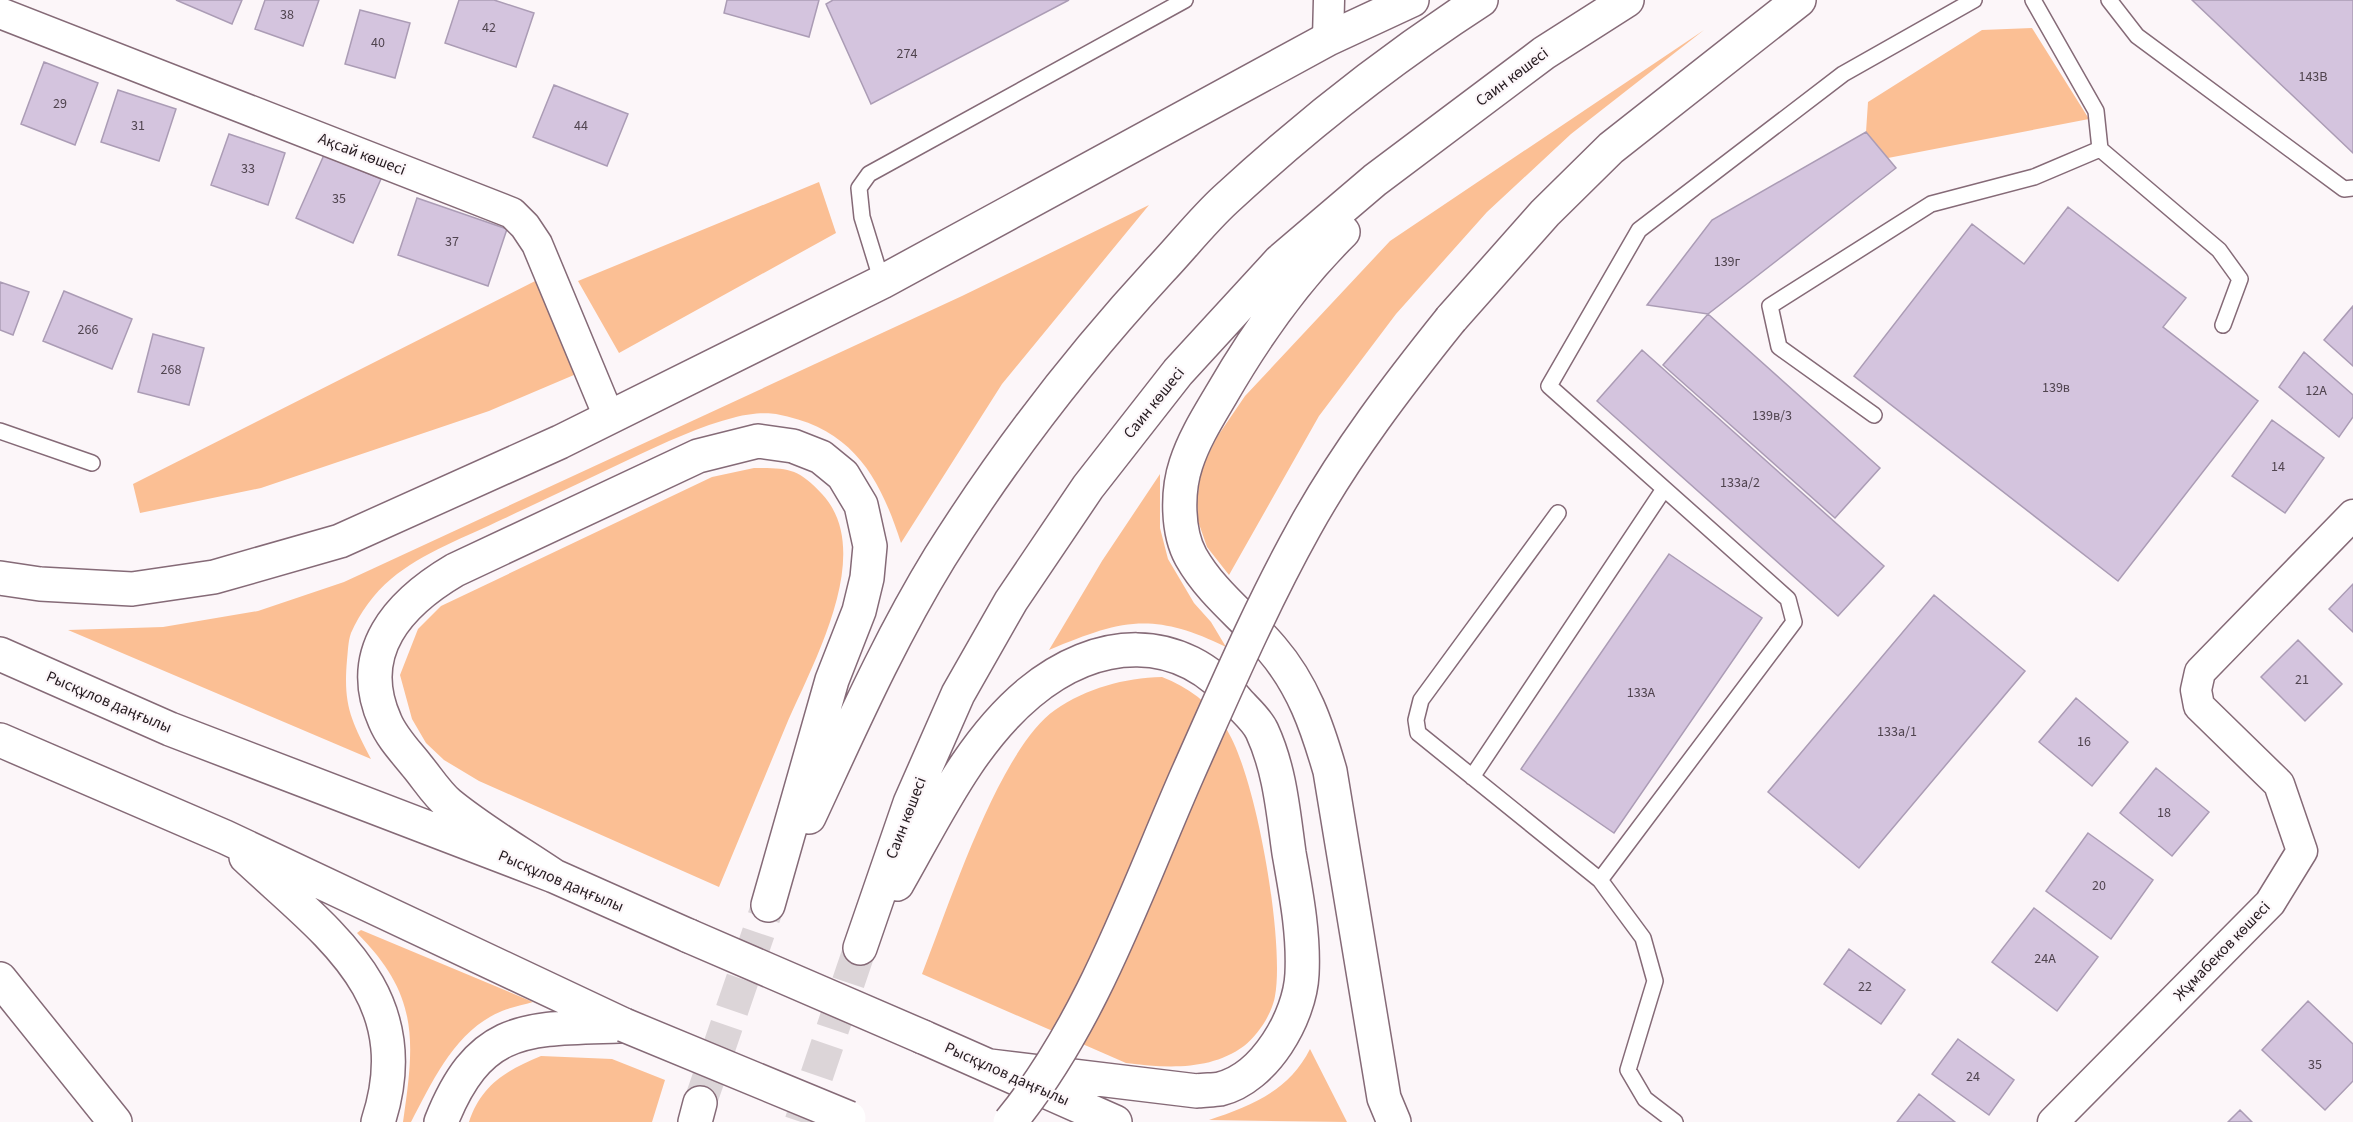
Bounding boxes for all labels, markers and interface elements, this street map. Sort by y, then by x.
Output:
house number: 38 [280,5,294,25]
house number: 42 [482,18,496,38]
house number: 40 [371,33,385,53]
street label: Саин көшесі [1471,42,1553,112]
house number: 274 [897,44,917,64]
house number: 143В [2298,67,2328,87]
house number: 29 [53,94,67,114]
house number: 31 [131,116,145,136]
house number: 44 [574,116,588,136]
street label: Ақсай көшесі [315,127,409,181]
house number: 33 [241,159,255,179]
house number: 35 [332,189,346,209]
house number: 37 [445,232,459,252]
house number: 139г [1714,252,1741,272]
house number: 266 [78,320,98,340]
house number: 268 [161,360,181,380]
street label: Саин көшесі [1118,363,1190,443]
house number: 139в [2042,378,2070,398]
house number: 12А [2305,381,2327,401]
house number: 139в/3 [1752,406,1792,426]
house number: 14 [2271,457,2285,477]
house number: 133а/2 [1720,473,1760,493]
street label: Рысқұлов даңғылы [43,666,175,738]
house number: 21 [2295,670,2309,690]
house number: 133А [1627,683,1656,703]
house number: 133а/1 [1877,722,1917,742]
house number: 16 [2077,732,2091,752]
street label: Саин көшесі [880,774,932,862]
house number: 18 [2157,803,2171,823]
street label: Рысқұлов даңғылы [495,845,627,917]
house number: 20 [2092,876,2106,896]
street label: Жұмабеков көшесі [2169,896,2275,1006]
house number: 24А [2034,949,2056,969]
house number: 22 [1858,977,1872,997]
street label: Рысқұлов даңғылы [941,1037,1073,1111]
house number: 35 [2308,1055,2322,1075]
house number: 24 [1966,1067,1980,1087]

